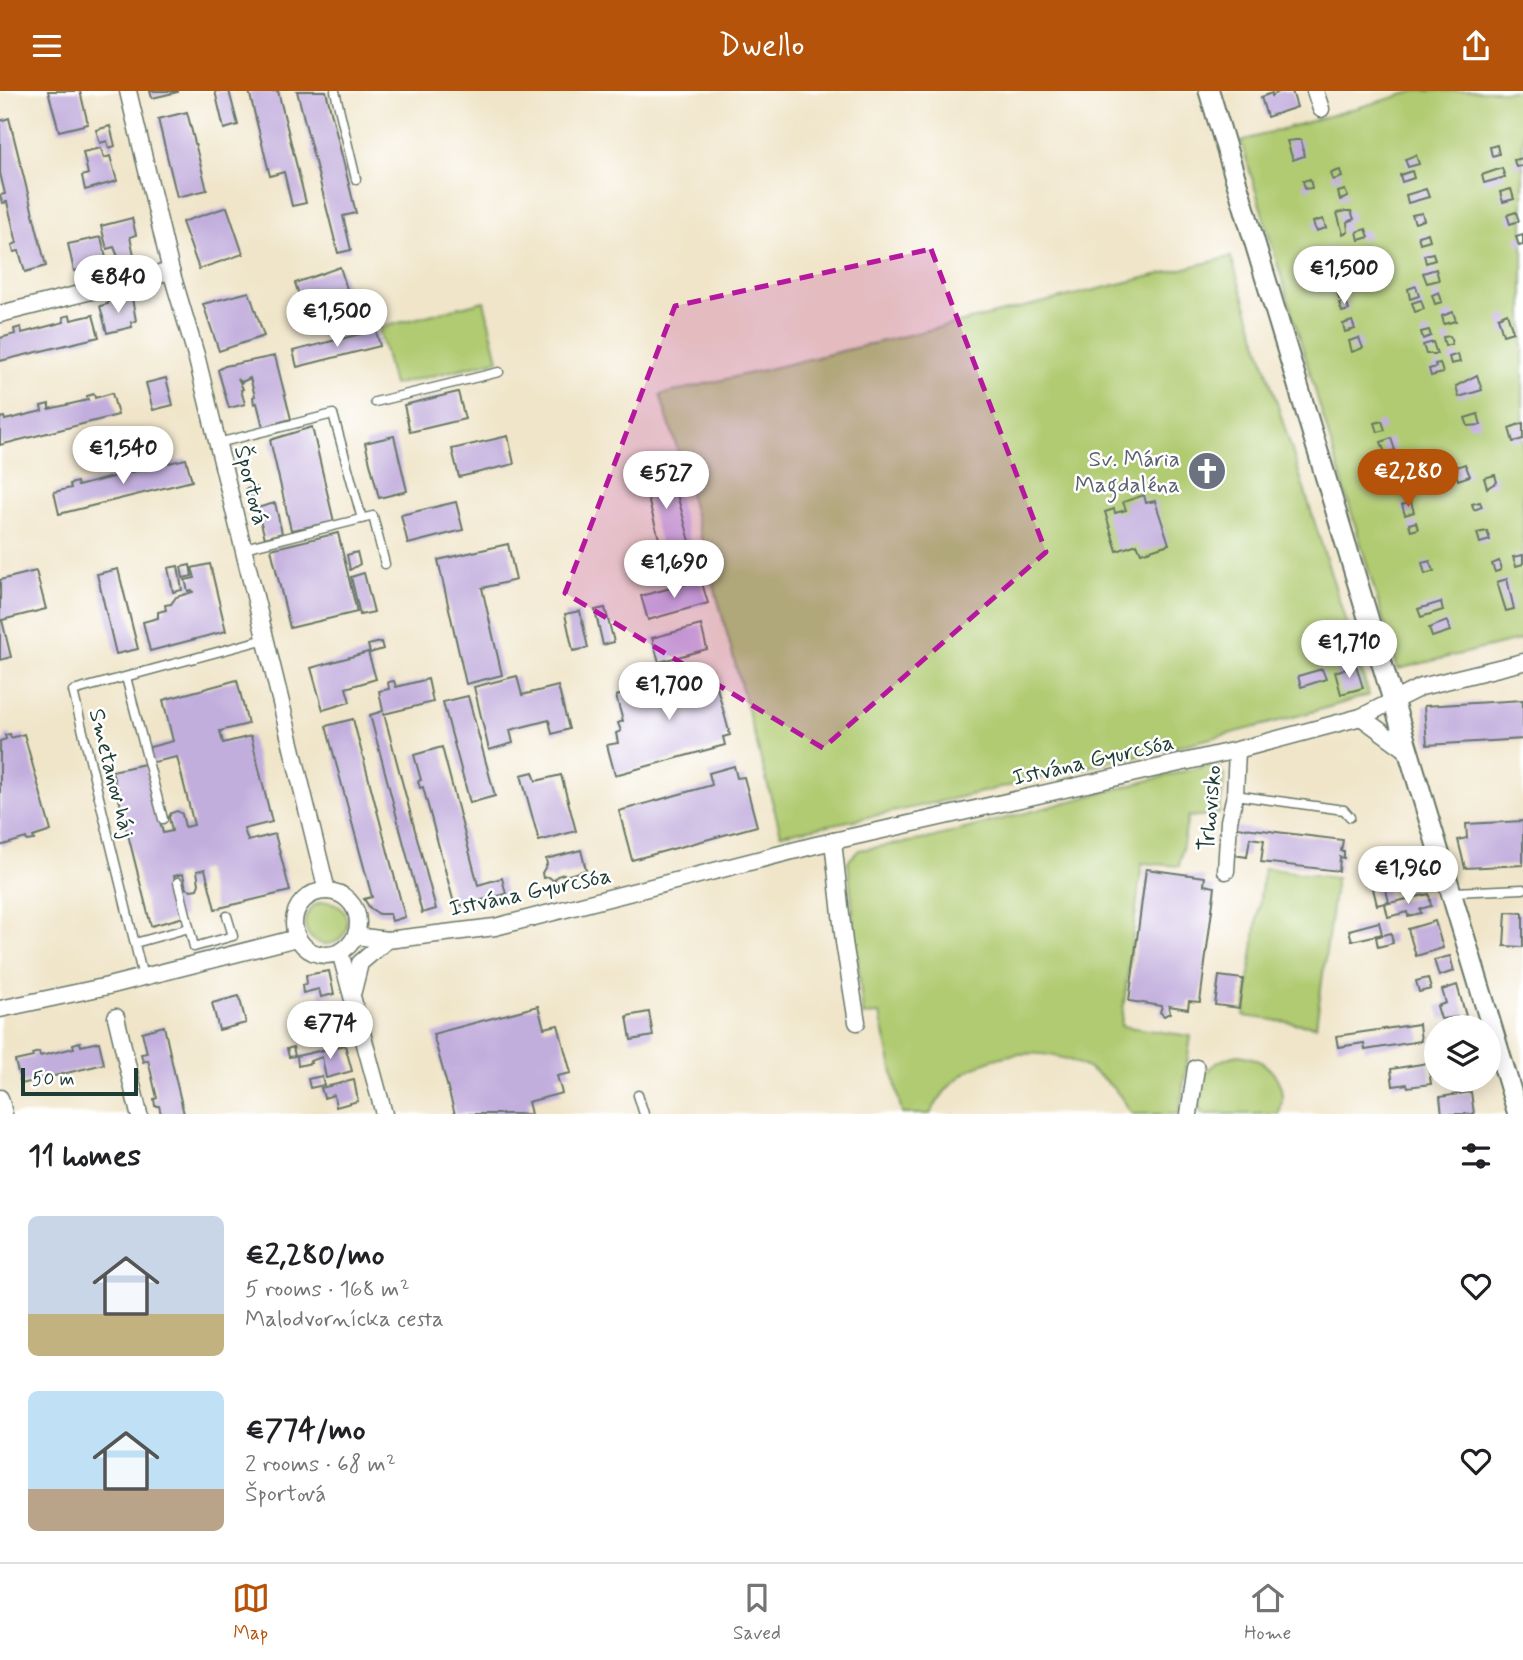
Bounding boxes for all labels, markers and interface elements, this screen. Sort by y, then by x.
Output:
text: Dwello [718,25,805,67]
icon: menu [28,27,66,65]
icon: share [1457,27,1495,65]
pin: €1,500 [1287,247,1401,306]
text: €1,500 [1309,254,1379,284]
pin: €840 [77,255,159,315]
text: €840 [90,263,146,293]
pin: €1,500 [280,289,394,349]
text: €1,500 [302,297,372,327]
pin: €1,540 [66,427,180,486]
text: €1,540 [88,434,158,464]
street label: Športová [226,443,274,528]
place label: Sv. Mária Magdaléna [1075,445,1180,503]
pin: €2,280 [1351,449,1465,509]
church icon: Sv. Mária Magdaléna [1186,450,1228,492]
pin: €527 [625,451,707,511]
text: €2,280 [1374,457,1442,487]
text: €527 [639,459,693,489]
pin: €1,690 [617,540,731,600]
text: €1,690 [640,548,708,578]
pin: €1,710 [1292,621,1406,680]
text: €1,710 [1317,628,1381,658]
pin: €1,700 [612,663,726,722]
text: €1,700 [635,670,703,700]
street label: Smetanov háj [80,706,142,841]
street label: Istvána Gyurcsóa [1010,728,1177,794]
street label: Trhovisko [1192,764,1230,852]
pin: €1,960 [1351,847,1465,906]
text: €1,960 [1374,854,1442,884]
street label: Istvána Gyurcsóa [447,861,614,925]
pin: €774 [289,1002,371,1061]
text: €774 [303,1009,357,1039]
map controls [1424,1015,1501,1092]
button: layers [1424,1015,1501,1092]
scale bar [21,1065,138,1097]
text: 50 m [32,1067,75,1092]
text: 11 homes [28,1137,141,1176]
icon: filters [1457,1137,1495,1175]
text: €2,280/mo [245,1236,384,1275]
icon: home [84,1244,168,1328]
icon: heart [1457,1267,1495,1305]
text: 5 rooms · 168 m² [245,1275,410,1305]
text: Malodvornícka cesta [245,1305,444,1335]
text: €774/mo [245,1411,365,1450]
icon: home [84,1419,168,1503]
icon: heart [1457,1442,1495,1480]
text: 2 rooms · 68 m² [245,1450,396,1480]
text: Športová [245,1480,326,1510]
tab: Map [232,1579,270,1646]
tab: Saved [733,1579,781,1646]
tab: Home [1244,1579,1291,1646]

